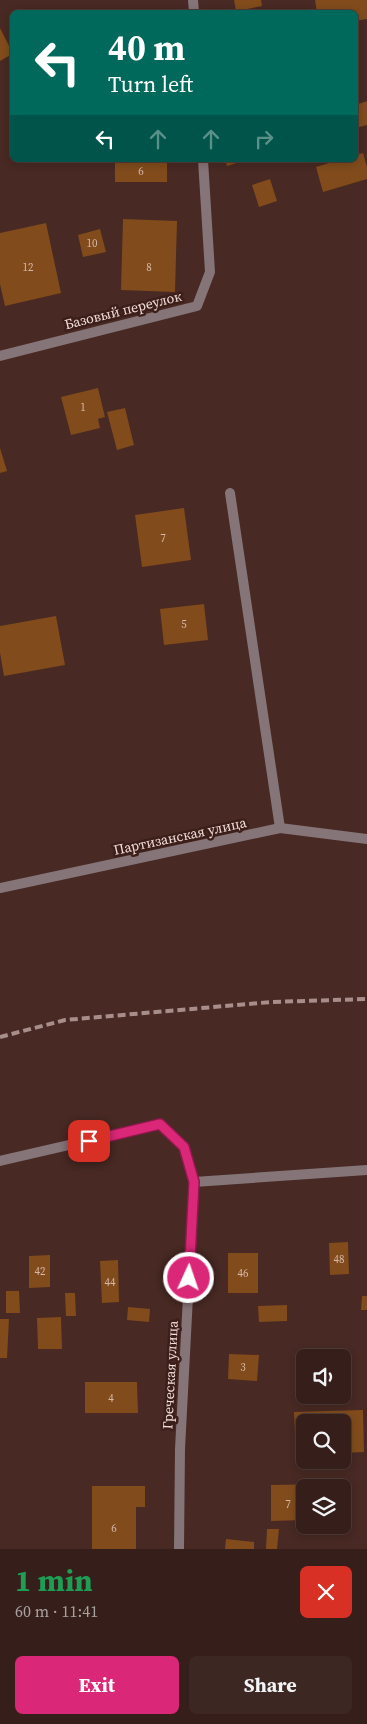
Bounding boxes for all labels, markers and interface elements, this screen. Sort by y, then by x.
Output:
text: 40 m [108,24,185,72]
icon: left [25,30,90,95]
text: Turn left [108,69,193,99]
icon: left [91,125,119,153]
icon: ahead [144,125,172,153]
icon: ahead [197,125,225,153]
icon: right [250,125,278,153]
house number: 6 [138,164,144,179]
house number: 10 [87,236,98,251]
house number: 12 [23,260,34,275]
house number: 8 [146,260,152,275]
street label: Базовый переулок [62,286,184,334]
house number: 1 [80,400,86,415]
house number: 7 [160,531,166,546]
house number: 5 [181,617,187,632]
street label: Партизанская улица [112,812,249,860]
pin [68,1120,110,1162]
icon: arrive [75,1127,103,1155]
position arrow [162,1251,214,1303]
house number: 48 [334,1252,345,1267]
house number: 42 [35,1264,46,1279]
house number: 46 [238,1266,249,1281]
house number: 44 [105,1275,116,1290]
street label: Греческая улица [157,1319,183,1430]
map controls [296,1349,351,1534]
button: sound [296,1349,351,1404]
house number: 3 [240,1360,246,1375]
house number: 4 [108,1391,114,1406]
button: search [296,1414,351,1469]
button: layers [296,1479,351,1534]
house number: 7 [285,1497,291,1512]
house number: 6 [111,1521,117,1536]
text: 1 min [15,1560,93,1601]
button: close [300,1566,352,1618]
text: 60 m · 11:41 [15,1600,98,1622]
button: Exit [15,1656,179,1714]
button: Share [189,1656,352,1714]

